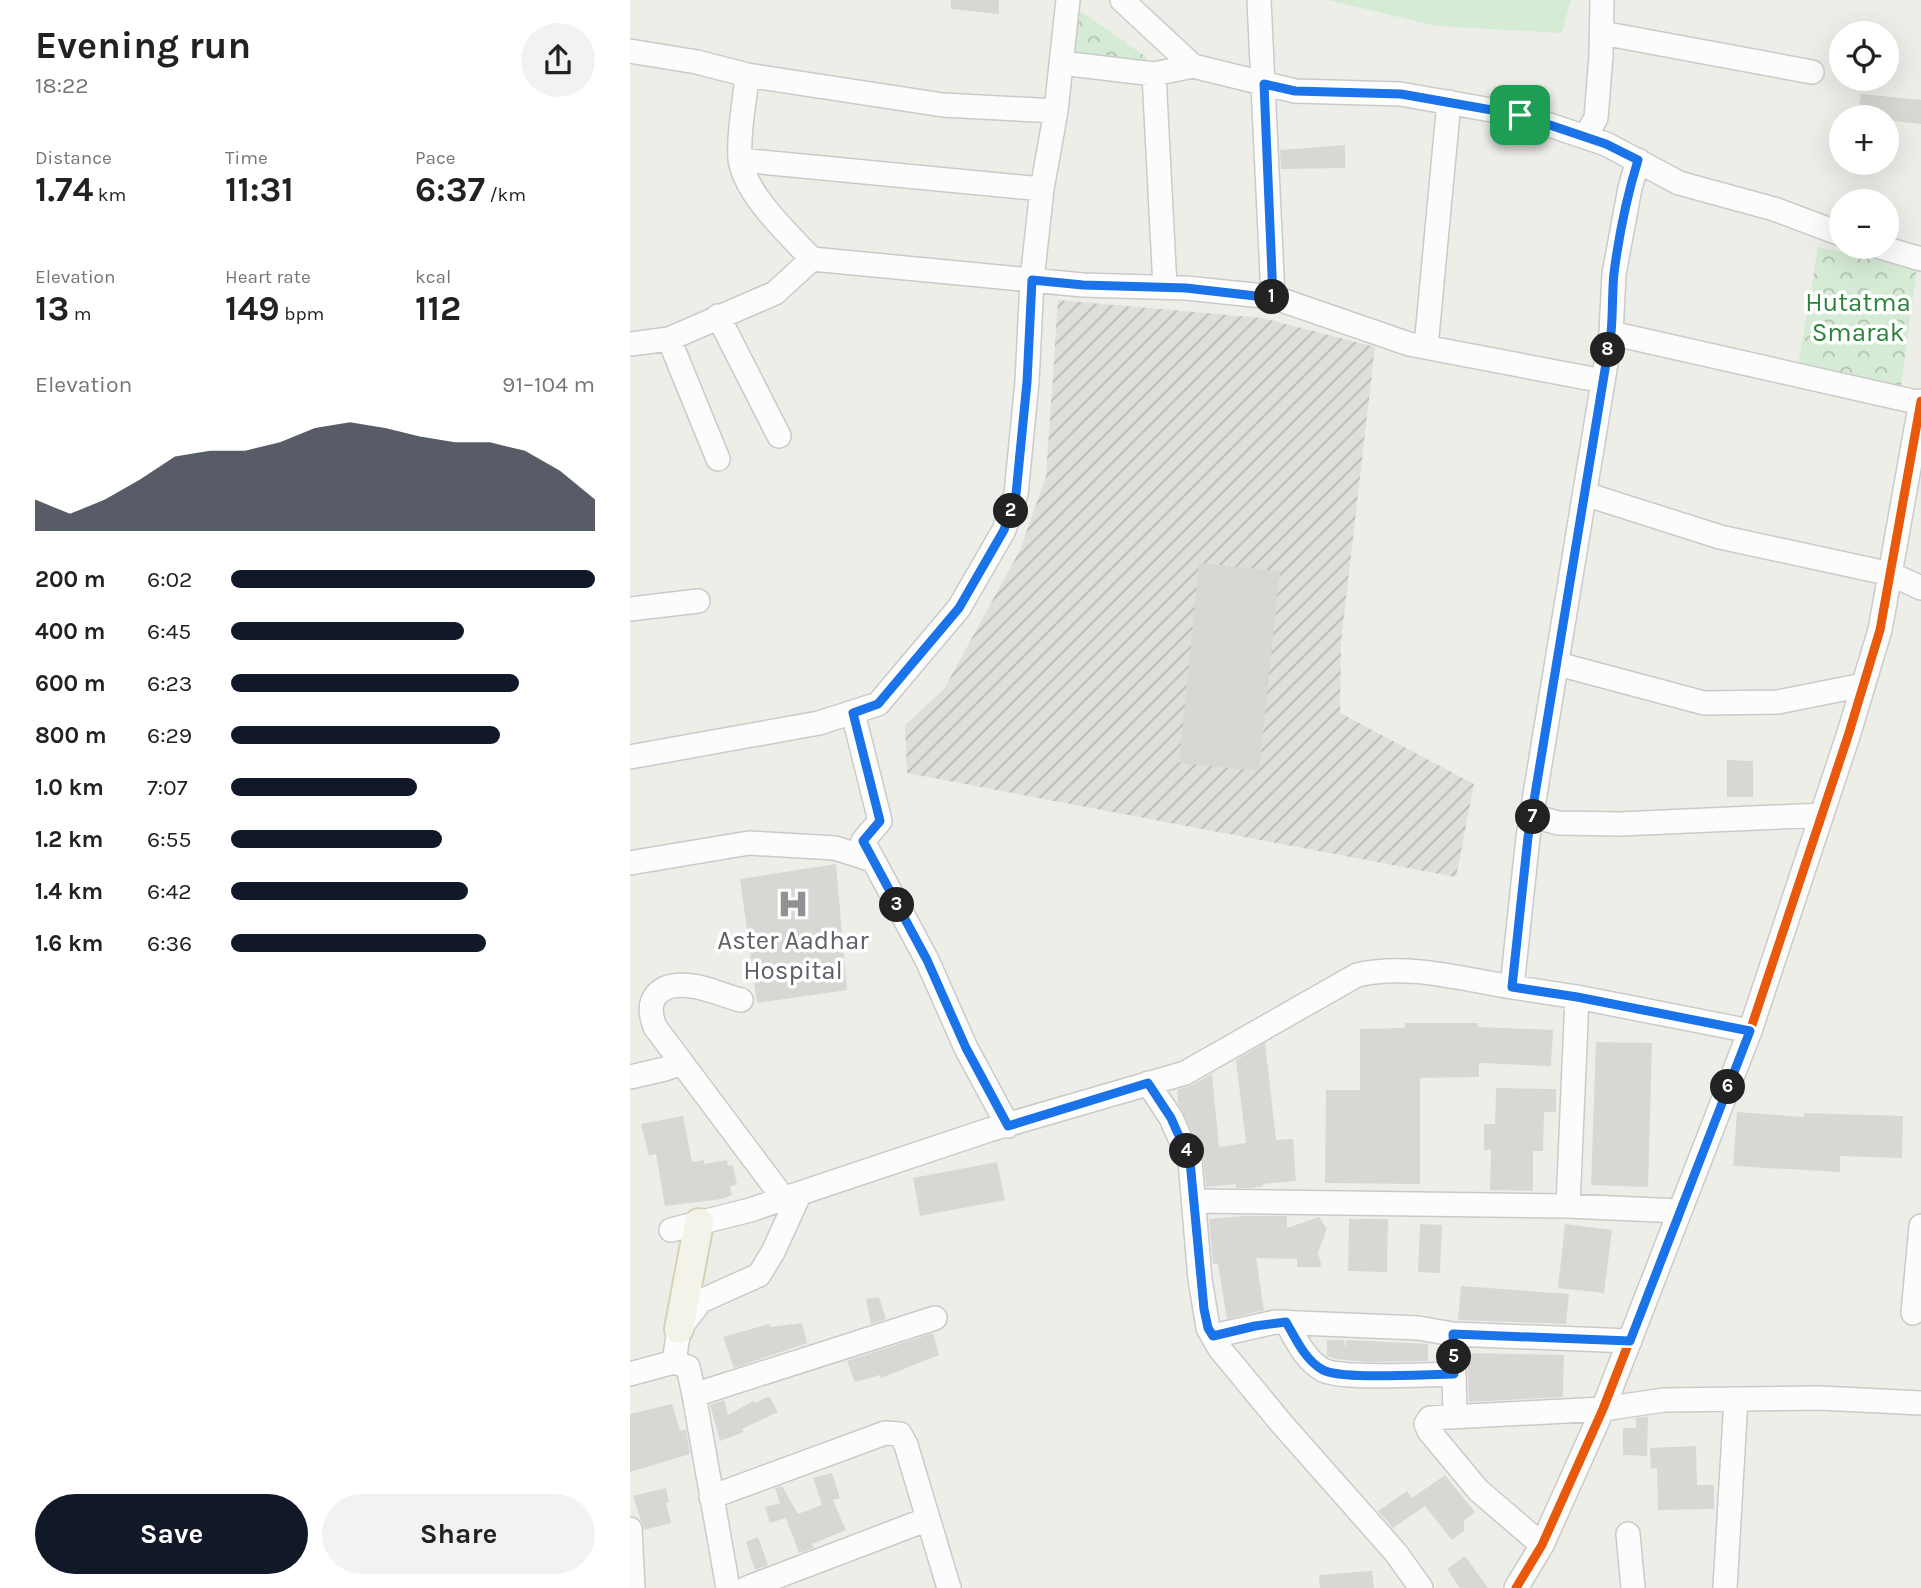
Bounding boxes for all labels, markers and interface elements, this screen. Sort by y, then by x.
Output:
map controls [1829,21,1899,259]
button: locate [1829,21,1899,91]
text: Evening run [35,23,251,68]
button: share [521,23,595,97]
text: 18:22 [35,72,89,99]
pin [1490,85,1550,145]
icon: arrive [1501,96,1539,134]
button: + [1829,105,1899,175]
text: Distance [35,147,112,169]
text: Time [225,147,268,169]
text: Pace [415,147,456,169]
text: 1.74 [35,169,93,210]
text: 11:31 [225,169,294,210]
text: 6:37 [415,169,485,210]
text: km [93,184,126,206]
text: /km [485,184,526,206]
button: − [1829,189,1899,259]
text: Elevation [35,266,115,288]
text: Heart rate [225,266,311,288]
text: kcal [415,266,451,288]
pin: 1 [1254,280,1290,314]
text: 1 [1268,285,1275,307]
park label: Hutatma Smarak [1805,287,1911,348]
text: 13 [35,288,69,329]
text: 149 [225,288,280,329]
text: 112 [415,288,461,329]
text: m [69,303,92,325]
text: bpm [280,303,324,325]
pin: 8 [1590,332,1626,368]
text: 8 [1601,338,1614,360]
text: Elevation [35,371,132,398]
text: 91–104 m [502,371,595,398]
pin: 2 [994,494,1028,528]
text: 2 [1005,499,1016,521]
text: 200 m [35,566,106,593]
text: 6:02 [147,566,192,593]
text: 400 m [35,618,105,645]
text: 6:45 [147,618,191,645]
text: 600 m [35,670,106,697]
text: 6:23 [147,670,192,697]
text: 800 m [35,722,107,749]
text: 6:29 [147,722,192,749]
text: 1.0 km [35,774,104,801]
text: 7:07 [147,774,188,801]
pin: 7 [1516,800,1550,834]
text: 7 [1528,805,1537,827]
text: 1.2 km [35,826,103,853]
text: 6:55 [147,826,191,853]
text: 1.4 km [35,878,103,905]
text: 6:42 [147,878,192,905]
hospital icon: Aster Aadhar Hospital [776,887,810,921]
pin: 3 [880,888,914,922]
text: 3 [891,893,902,915]
place label: Aster Aadhar Hospital [717,925,869,986]
text: 1.6 km [35,930,103,957]
text: 6:36 [147,930,192,957]
pin: 6 [1710,1070,1746,1104]
text: 6 [1722,1075,1733,1097]
pin: 4 [1170,1134,1204,1168]
text: 4 [1181,1139,1192,1161]
pin: 5 [1436,1340,1472,1374]
text: 5 [1448,1345,1459,1367]
button: Save [35,1494,308,1574]
button: Share [322,1494,595,1574]

